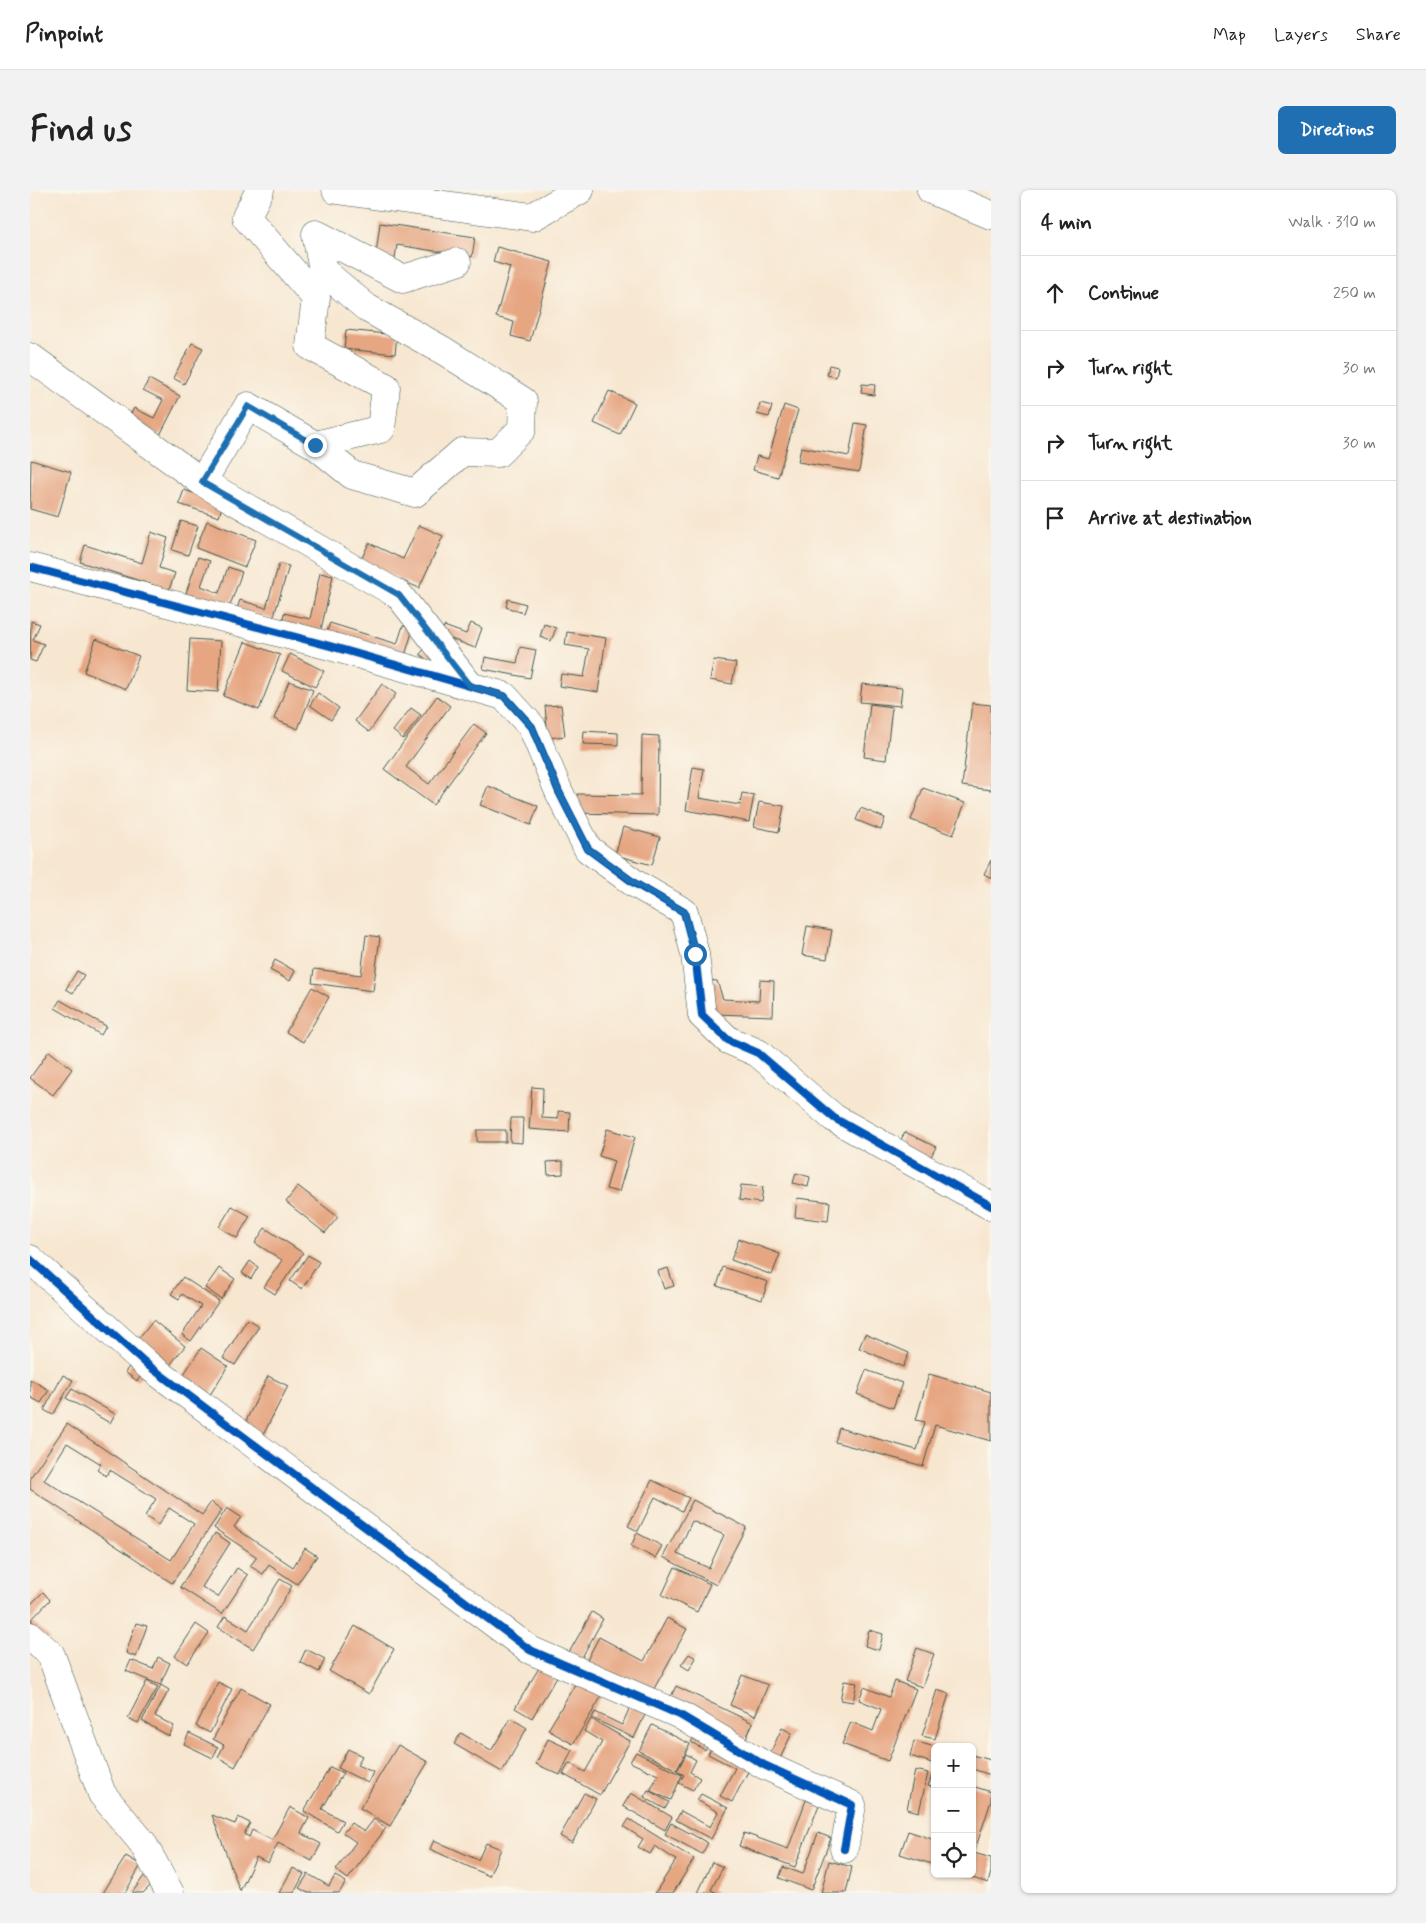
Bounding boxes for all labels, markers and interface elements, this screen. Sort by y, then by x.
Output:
text: Pinpoint [25,19,103,50]
text: Map [1213,23,1246,47]
text: Layers [1274,23,1328,47]
text: Share [1356,23,1401,47]
button: Directions [1278,106,1396,154]
text: Find us [30,107,132,153]
text: 4 min [1041,209,1092,237]
text: Walk · 310 m [1288,212,1376,233]
icon: ahead [1041,279,1069,307]
text: Continue [1088,281,1159,306]
text: 250 m [1333,283,1376,304]
icon: right [1041,354,1069,382]
text: Turn right [1088,356,1172,381]
text: 30 m [1343,358,1376,379]
icon: right [1041,429,1069,457]
text: Turn right [1088,431,1172,456]
text: 30 m [1343,433,1376,454]
route end [304,434,327,457]
icon: arrive [1041,504,1069,532]
text: Arrive at destination [1088,506,1252,531]
route start [684,943,707,966]
map controls [931,1743,976,1878]
button: + [931,1743,976,1788]
button: − [931,1788,976,1833]
button: locate [931,1833,976,1878]

